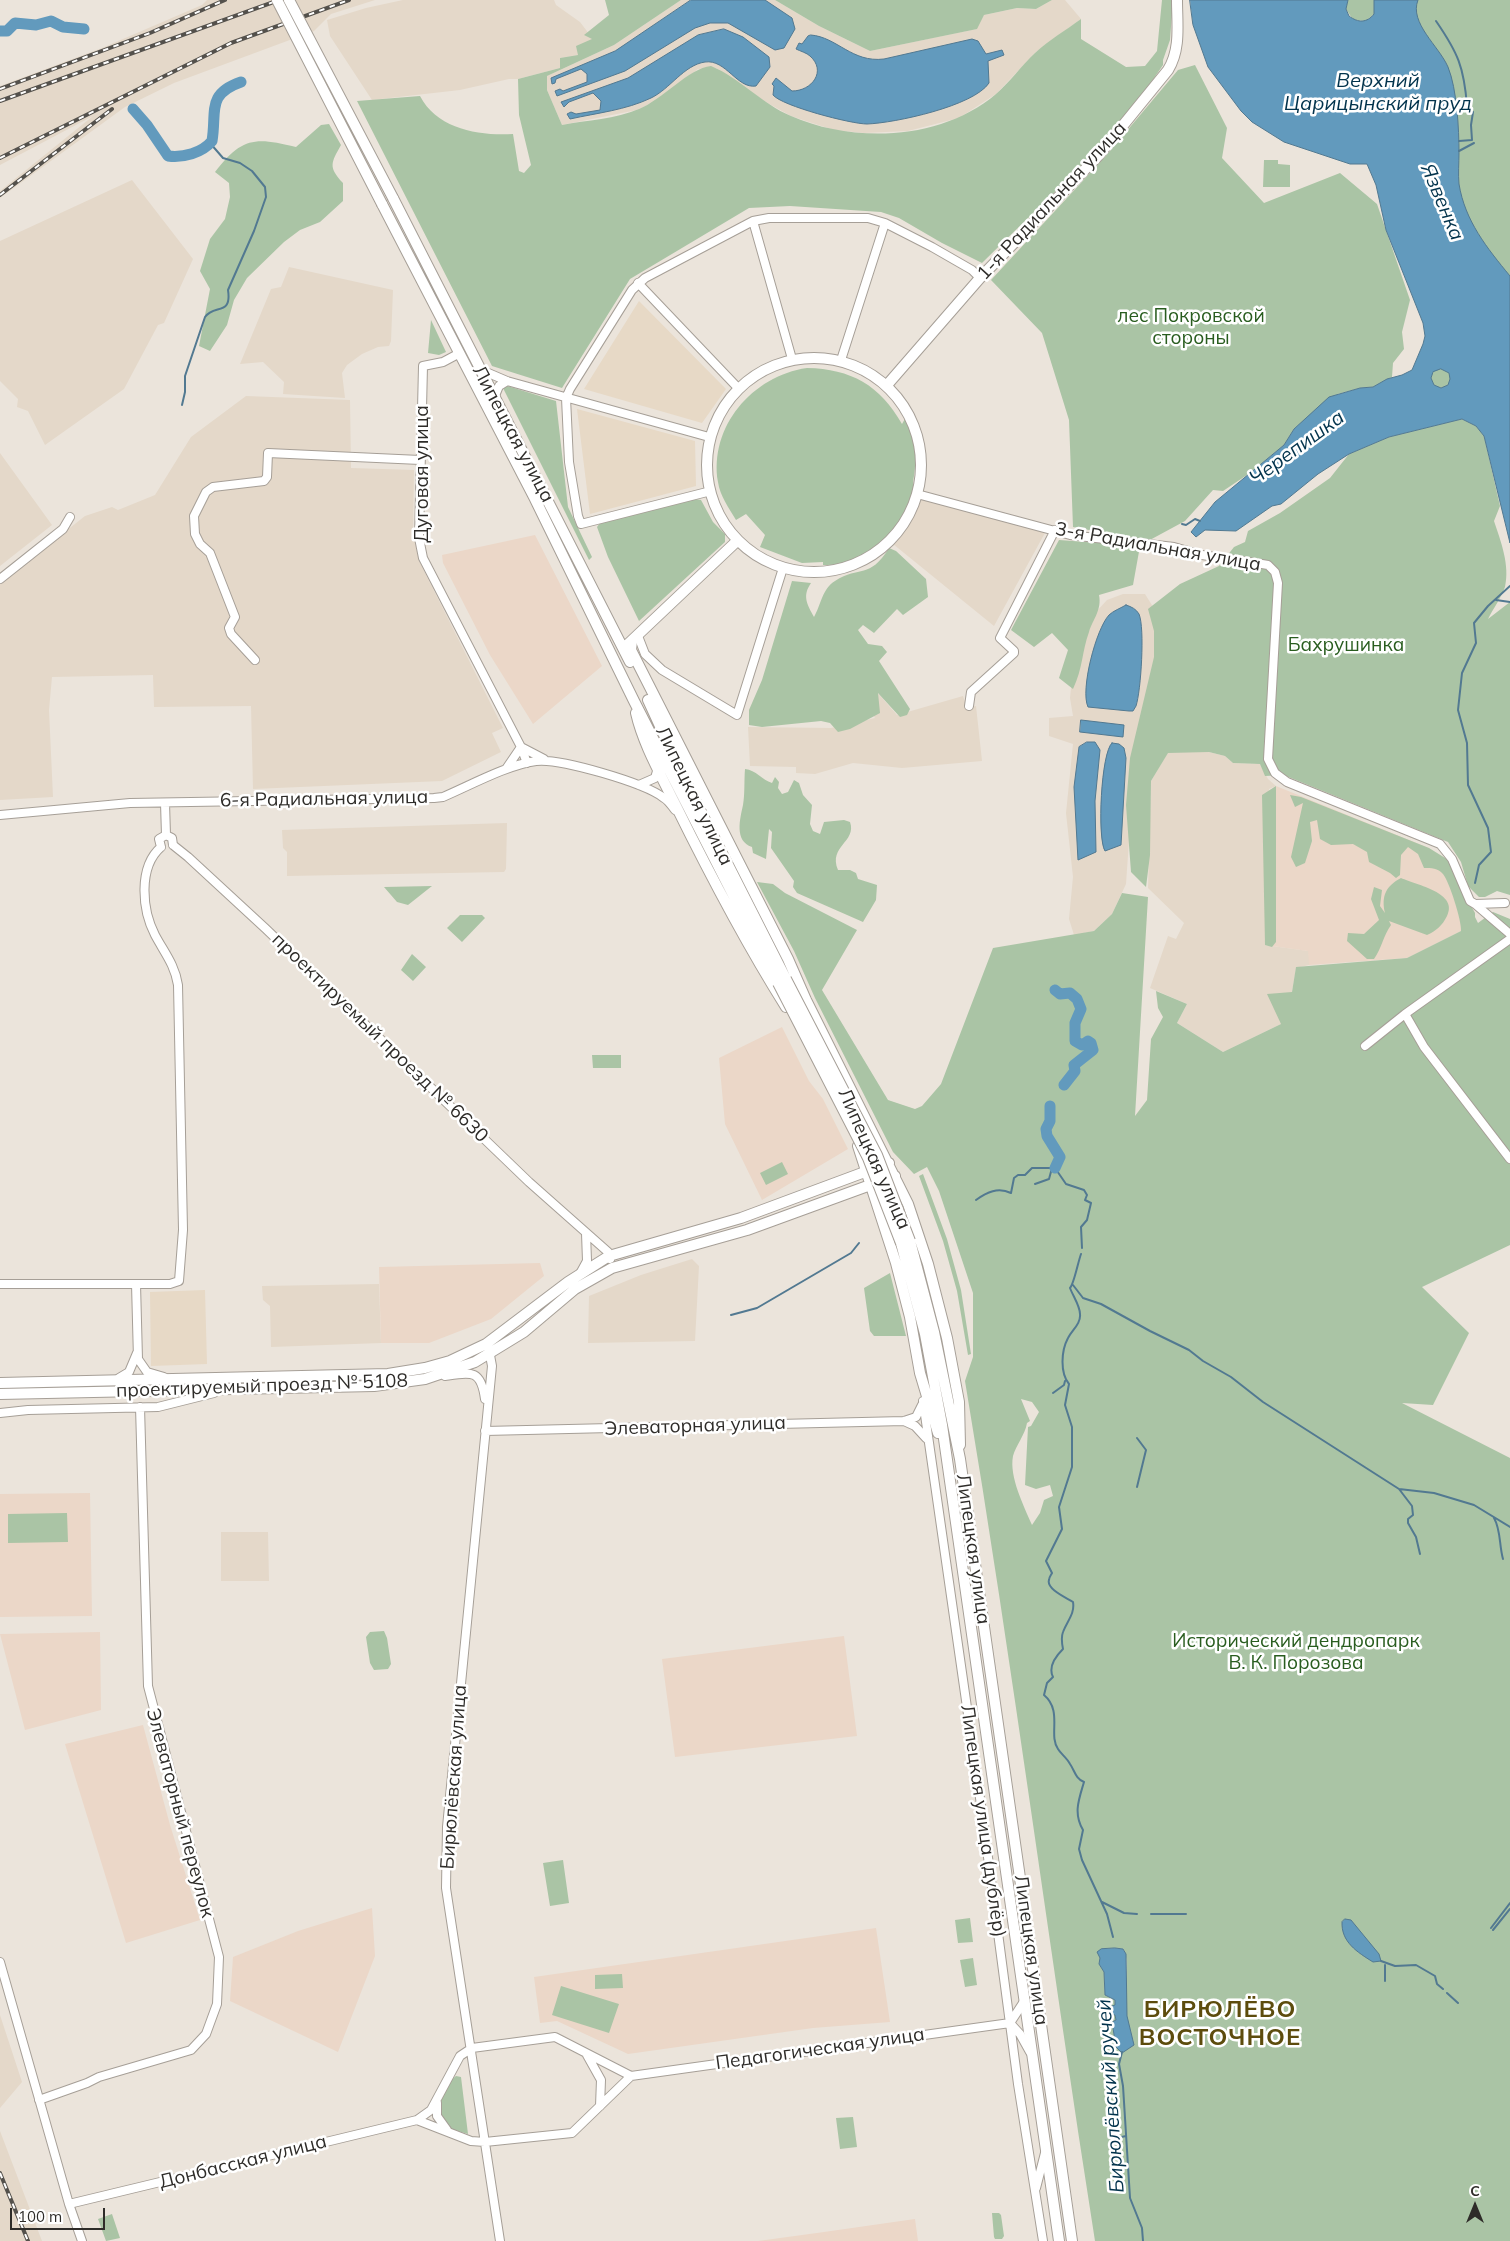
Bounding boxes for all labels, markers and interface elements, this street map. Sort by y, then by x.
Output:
water label: Верхний Царицынский пруд [1284,69,1472,116]
street label: 1-я Радиальная улица [973,117,1131,285]
water label: Язвенка [1415,160,1469,244]
park label: лес Покровской стороны [1117,305,1265,349]
street label: Липецкая улица [467,362,559,506]
street label: Дуговая улица [411,405,433,543]
water label: Черепишка [1245,406,1349,490]
street label: 3-я Радиальная улица [1053,518,1263,576]
park label: Бахрушинка [1288,634,1404,656]
street label: Липецкая улица [650,723,738,869]
street label: 6-я Радиальная улица [220,786,428,812]
street label: проектируемый проезд № 6630 [267,928,493,1148]
street label: Липецкая улица [833,1085,915,1233]
street label: проектируемый проезд № 5108 [116,1370,408,1402]
street label: Элеваторная улица [604,1411,786,1441]
street label: Липецкая улица [951,1472,995,1626]
park label: Исторический дендропарк В. К. Порозова [1172,1630,1420,1674]
street label: Бирюлёвская улица [436,1684,472,1870]
street label: Липецкая улица (дублёр) [955,1703,1011,1939]
street label: Элеваторный переулок [141,1706,219,1920]
street label: Липецкая улица [1009,1873,1053,2027]
district label: БИРЮЛЁВО ВОСТОЧНОЕ [1138,1996,1302,2052]
water label: Бирюлёвский ручей [1092,1998,1130,2194]
street label: Педагогическая улица [714,2023,926,2075]
street label: Донбасская улица [157,2130,329,2194]
north arrow [1450,2181,1500,2231]
text: С [1470,2182,1480,2200]
scale bar [12,2198,108,2230]
text: 100 m [18,2207,62,2226]

